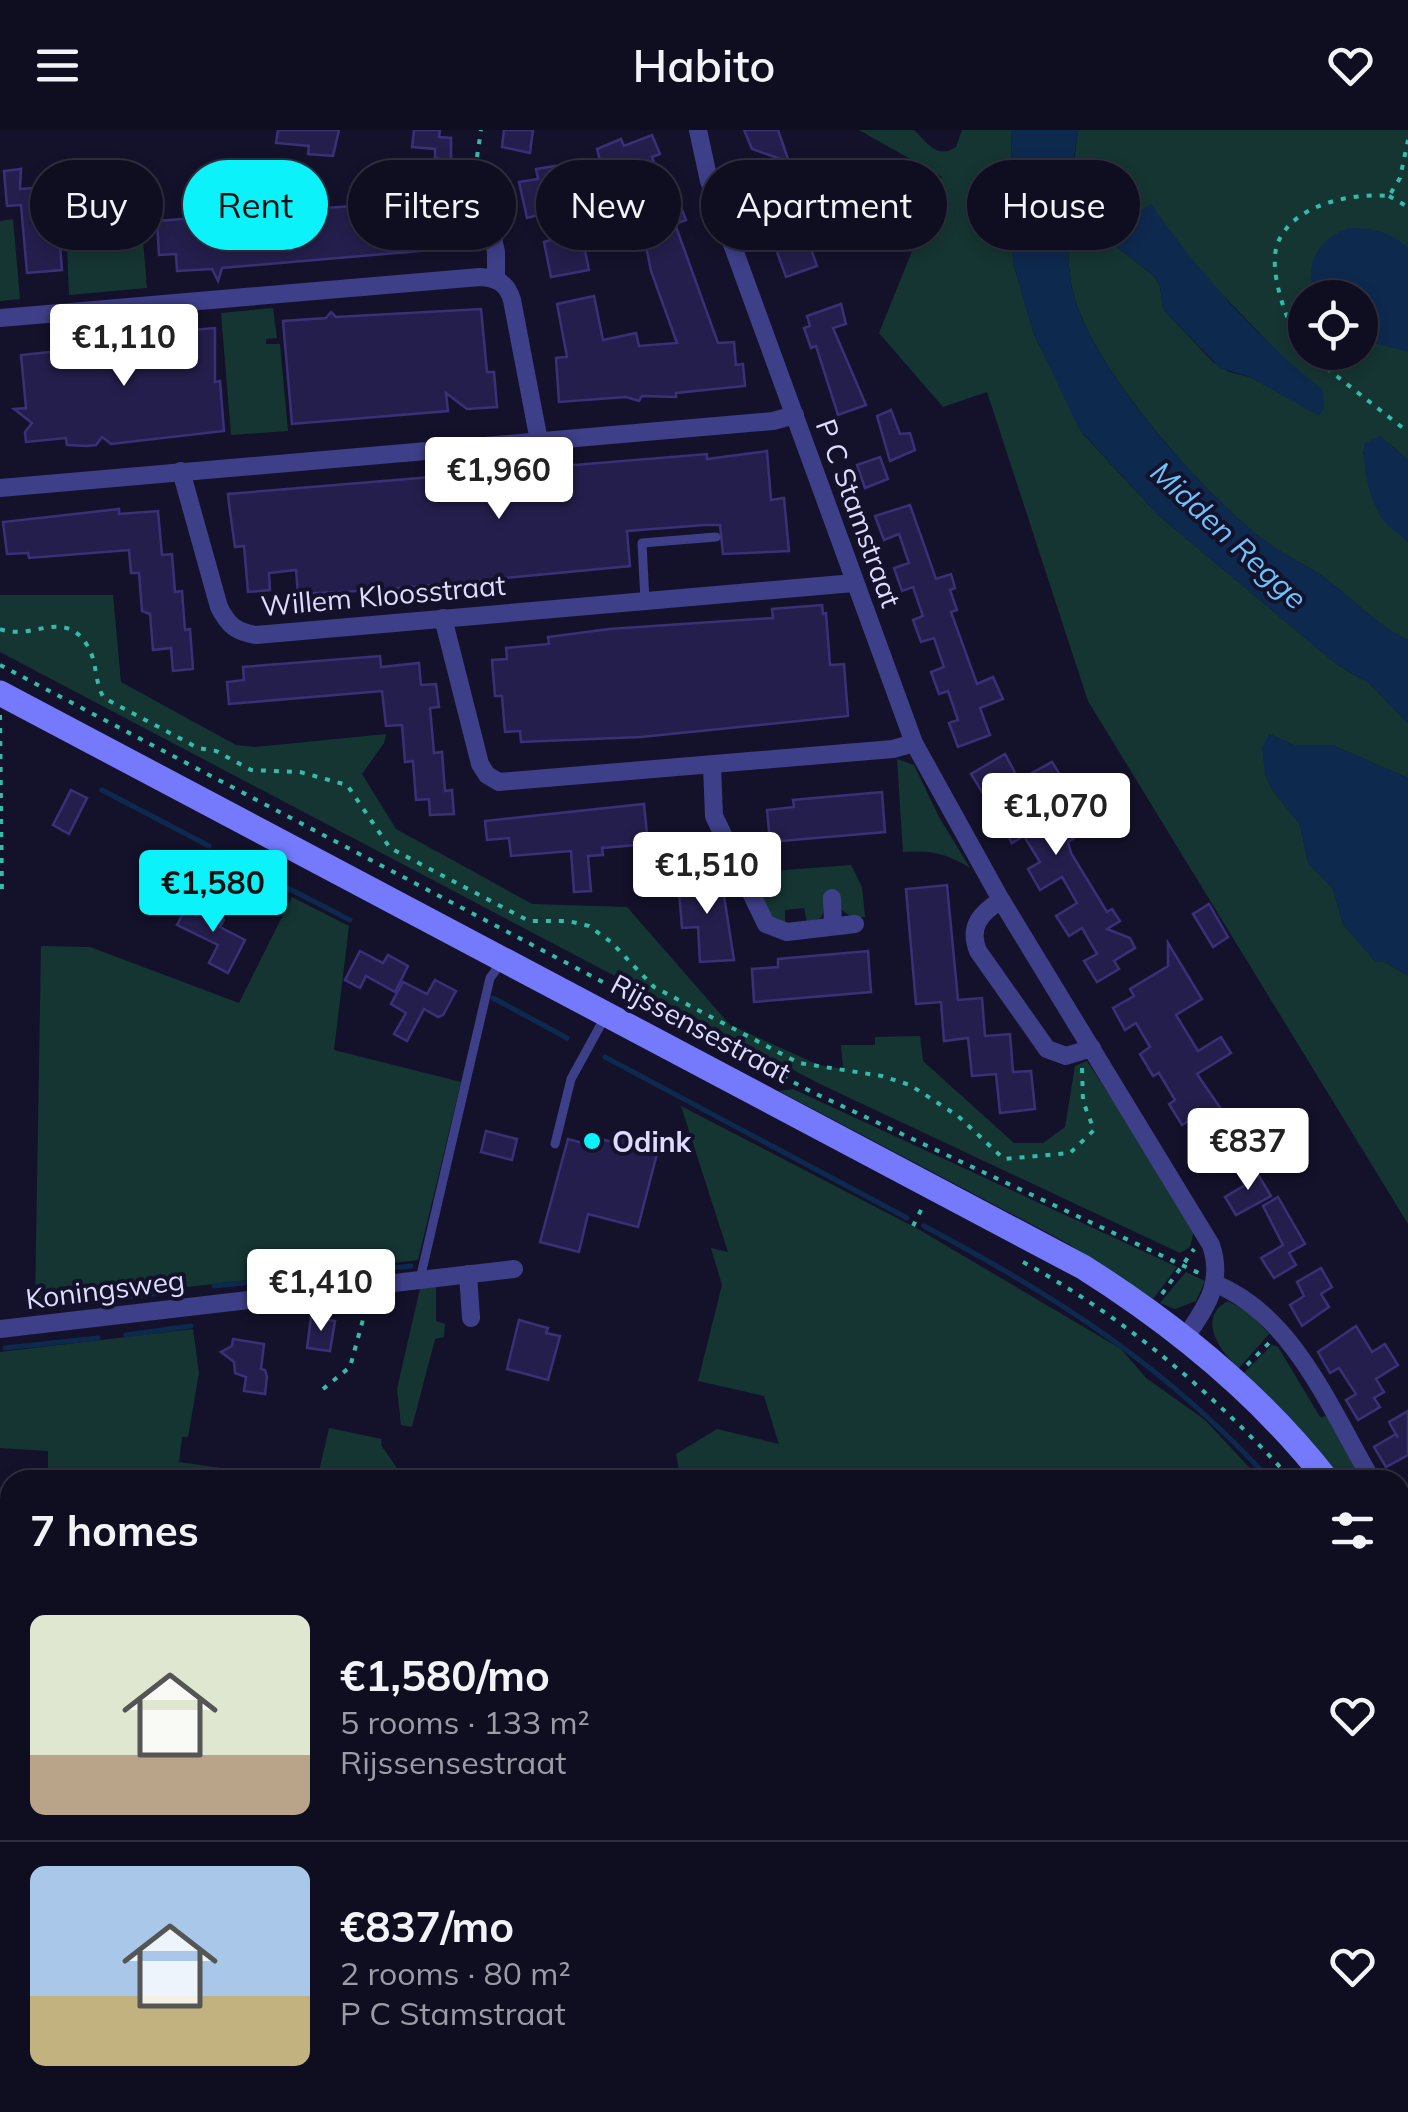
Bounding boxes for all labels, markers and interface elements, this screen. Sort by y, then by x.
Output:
text: Habito [633,37,775,93]
icon: menu [30,38,85,93]
icon: heart [1323,38,1378,93]
chip: Buy [30,160,163,250]
chip: Rent [183,160,328,250]
chip: Filters [348,160,516,250]
chip: New [536,160,681,250]
chip: Apartment [701,160,947,250]
chip: House [967,160,1140,250]
map controls [1288,280,1378,370]
button: locate [1288,280,1378,370]
pin: €1,110 [43,304,205,389]
text: €1,110 [72,316,176,356]
street label: P C Stamstraat [809,414,909,612]
pin: €1,960 [418,437,580,522]
text: €1,960 [447,449,551,489]
water label: Midden Regge [1143,453,1315,617]
street label: Willem Kloosstraat [259,567,507,623]
pin: €1,070 [975,773,1137,858]
text: €1,070 [1004,785,1108,825]
pin: €1,510 [626,832,788,917]
text: €1,510 [655,844,759,884]
pin: €1,580 [132,850,294,935]
text: €1,580 [161,862,265,902]
street label: Rijssensestraat [605,966,797,1090]
pin: €837 [1189,1108,1307,1193]
text: €837 [1210,1120,1286,1160]
place label: Odink [612,1124,692,1159]
marker: Odink [581,1130,603,1152]
pin: €1,410 [240,1249,402,1334]
text: €1,410 [269,1261,373,1301]
street label: Koningsweg [24,1262,186,1316]
icon: filters [1325,1503,1380,1558]
text: 7 homes [30,1504,199,1557]
text: €1,580/mo [340,1649,550,1702]
icon: home [110,1655,230,1775]
icon: heart [1325,1688,1380,1743]
text: 5 rooms · 133 m² [340,1702,590,1742]
text: Rijssensestraat [340,1742,567,1782]
text: €837/mo [340,1900,514,1953]
icon: home [110,1906,230,2026]
icon: heart [1325,1939,1380,1994]
text: 2 rooms · 80 m² [340,1953,571,1993]
text: P C Stamstraat [340,1993,566,2033]

